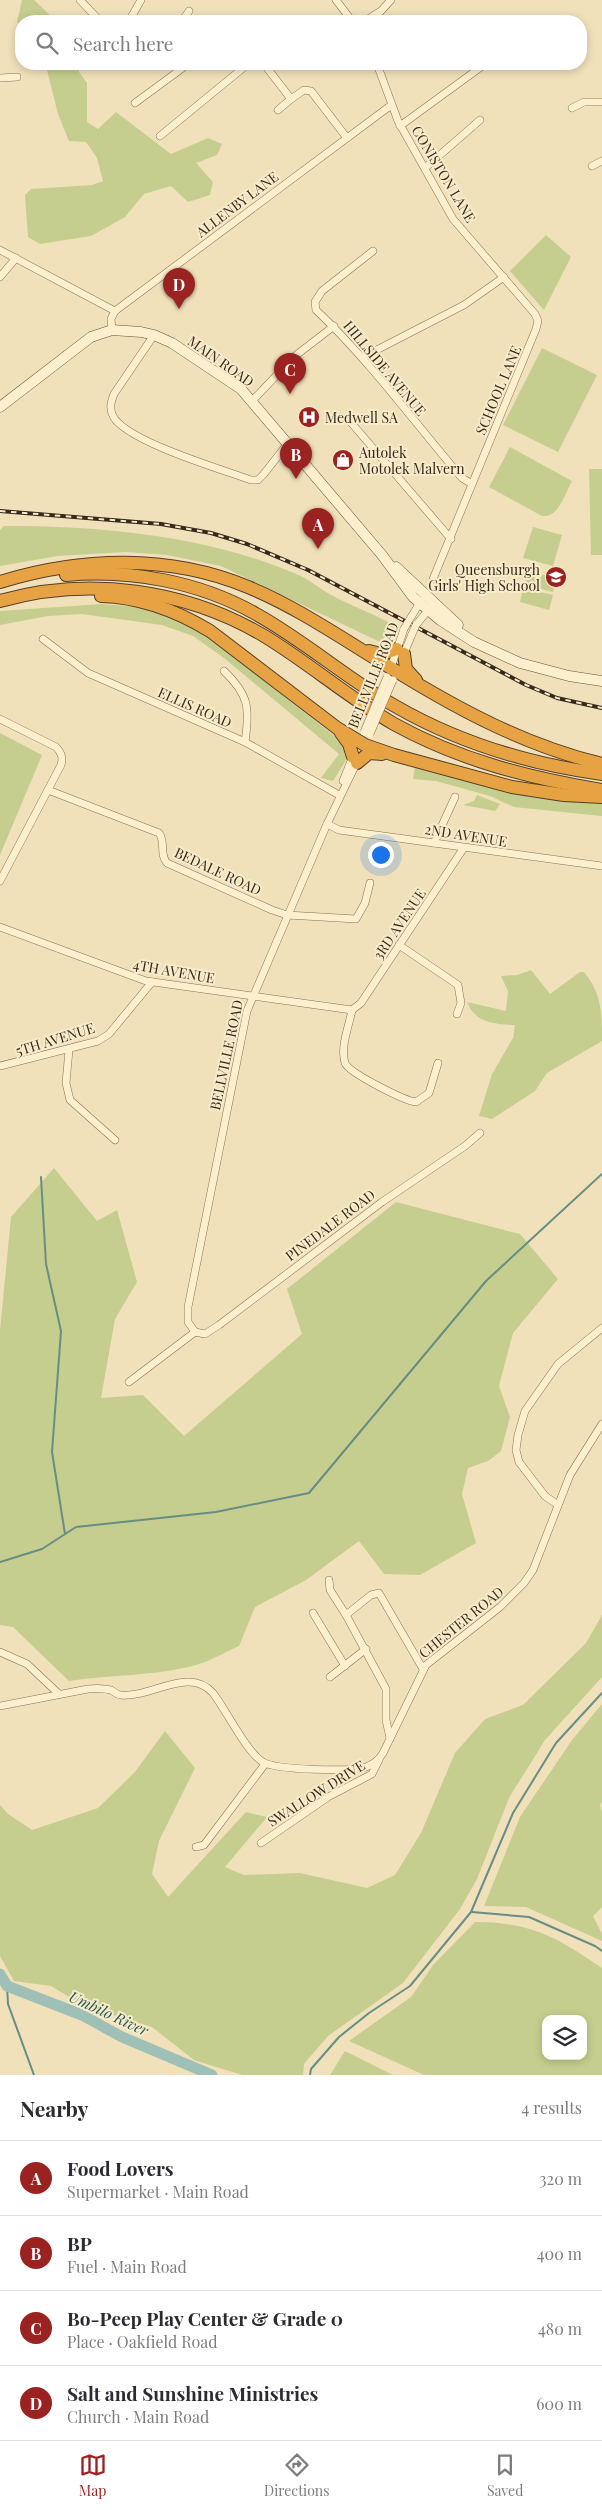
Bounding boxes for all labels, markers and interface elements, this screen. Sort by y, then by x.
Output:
search box [15,15,587,70]
icon: search [33,29,61,57]
text: Search here [73,30,173,56]
street label: CONISTON LANE [408,122,480,226]
street label: ALLENBY LANE [191,167,282,242]
pin: D [163,268,195,309]
street label: HILLSIDE AVENUE [339,316,431,420]
street label: MAIN ROAD [184,331,258,391]
street label: SCHOOL LANE [471,342,525,438]
pin: C [274,353,306,394]
hospital icon: Medwell SA [297,405,321,429]
place label: Medwell SA [325,408,398,427]
pin: B [280,438,312,479]
place label: Autolek Motolek Malvern [358,443,465,478]
shop icon: Autolek Motolek Malvern [331,448,355,472]
pin: A [302,508,334,549]
place label: Queensburgh Girls' High School [428,560,541,595]
school or university icon: Queensburgh Girls' High School [544,565,568,589]
street label: BELLVILLE ROAD [343,619,403,731]
street label: ELLIS ROAD [155,682,235,732]
street label: 2ND AVENUE [423,819,509,851]
your location [368,842,394,868]
street label: BEDALE ROAD [172,843,264,899]
street label: 3RD AVENUE [368,885,430,963]
street label: 4TH AVENUE [132,954,216,988]
street label: BELLVILLE ROAD [205,998,247,1112]
street label: 5TH AVENUE [13,1018,97,1060]
street label: PINEDALE ROAD [281,1185,379,1265]
street label: CHESTER ROAD [415,1582,507,1662]
street label: SWALLOW DRIVE [264,1755,368,1831]
water label: Umbilo River [66,1986,152,2040]
map controls [542,2015,587,2060]
button: layers [542,2015,587,2060]
text: Nearby [20,2094,89,2122]
text: 4 results [521,2097,582,2118]
text: Food Lovers [67,2155,174,2181]
text: A [31,2168,41,2189]
text: 320 m [539,2168,582,2189]
text: Supermarket · Main Road [67,2181,249,2202]
text: BP [67,2230,92,2256]
text: B [31,2243,41,2264]
text: 400 m [537,2243,582,2264]
text: Fuel · Main Road [67,2256,187,2277]
text: Bo-Peep Play Center & Grade 0 [67,2305,343,2331]
text: C [30,2318,42,2339]
text: 480 m [538,2318,582,2339]
text: Place · Oakfield Road [67,2331,218,2352]
text: Salt and Sunshine Ministries [67,2380,318,2406]
text: D [30,2393,42,2414]
text: 600 m [536,2393,582,2414]
text: Church · Main Road [67,2406,209,2427]
tab: Map [79,2451,107,2500]
tab: Directions [264,2451,330,2500]
tab: Saved [487,2451,523,2500]

